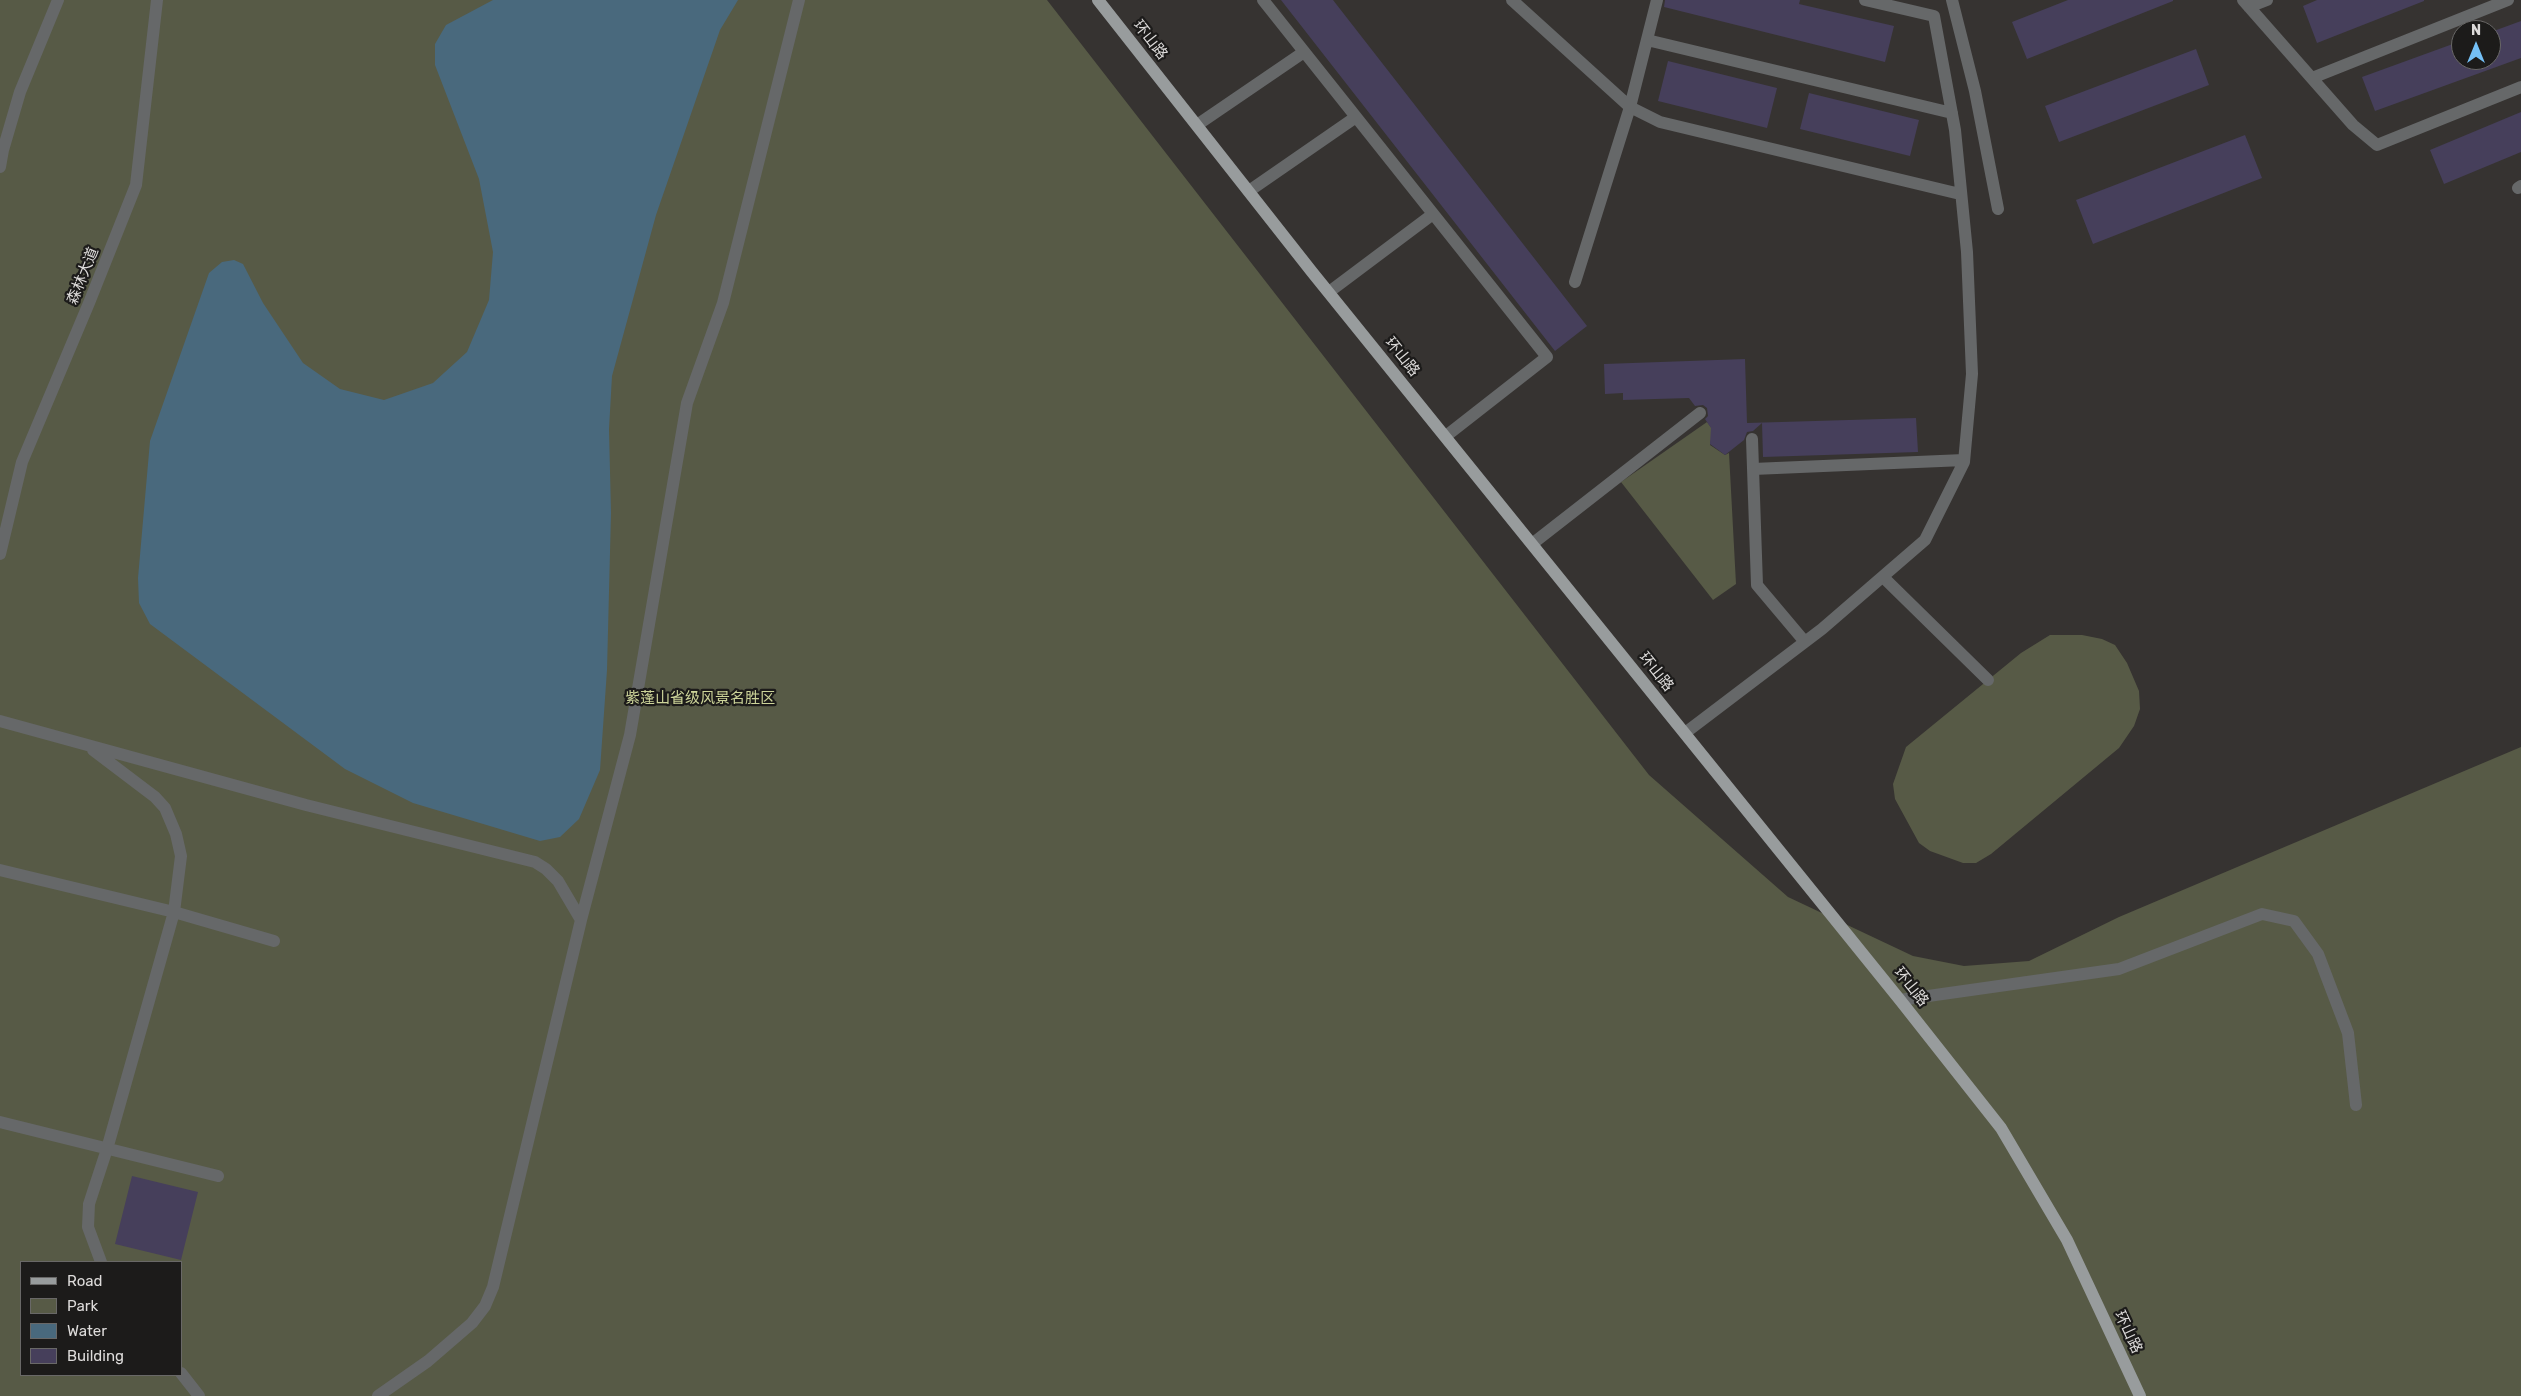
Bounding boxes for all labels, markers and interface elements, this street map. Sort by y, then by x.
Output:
street label: 环山路 [1129,17,1171,63]
north arrow [2451,20,2501,70]
text: N [2471,22,2481,39]
street label: 森林大道 [63,245,103,307]
street label: 环山路 [1381,334,1423,380]
street label: 环山路 [1635,649,1677,695]
park label: 紫蓬山省级风景名胜区 [625,690,775,708]
street label: 环山路 [1890,964,1932,1010]
legend [20,1261,182,1376]
text: Road [67,1272,103,1290]
text: Park [67,1297,98,1315]
street label: 环山路 [2110,1308,2146,1356]
text: Water [67,1322,107,1340]
text: Building [67,1347,124,1365]

